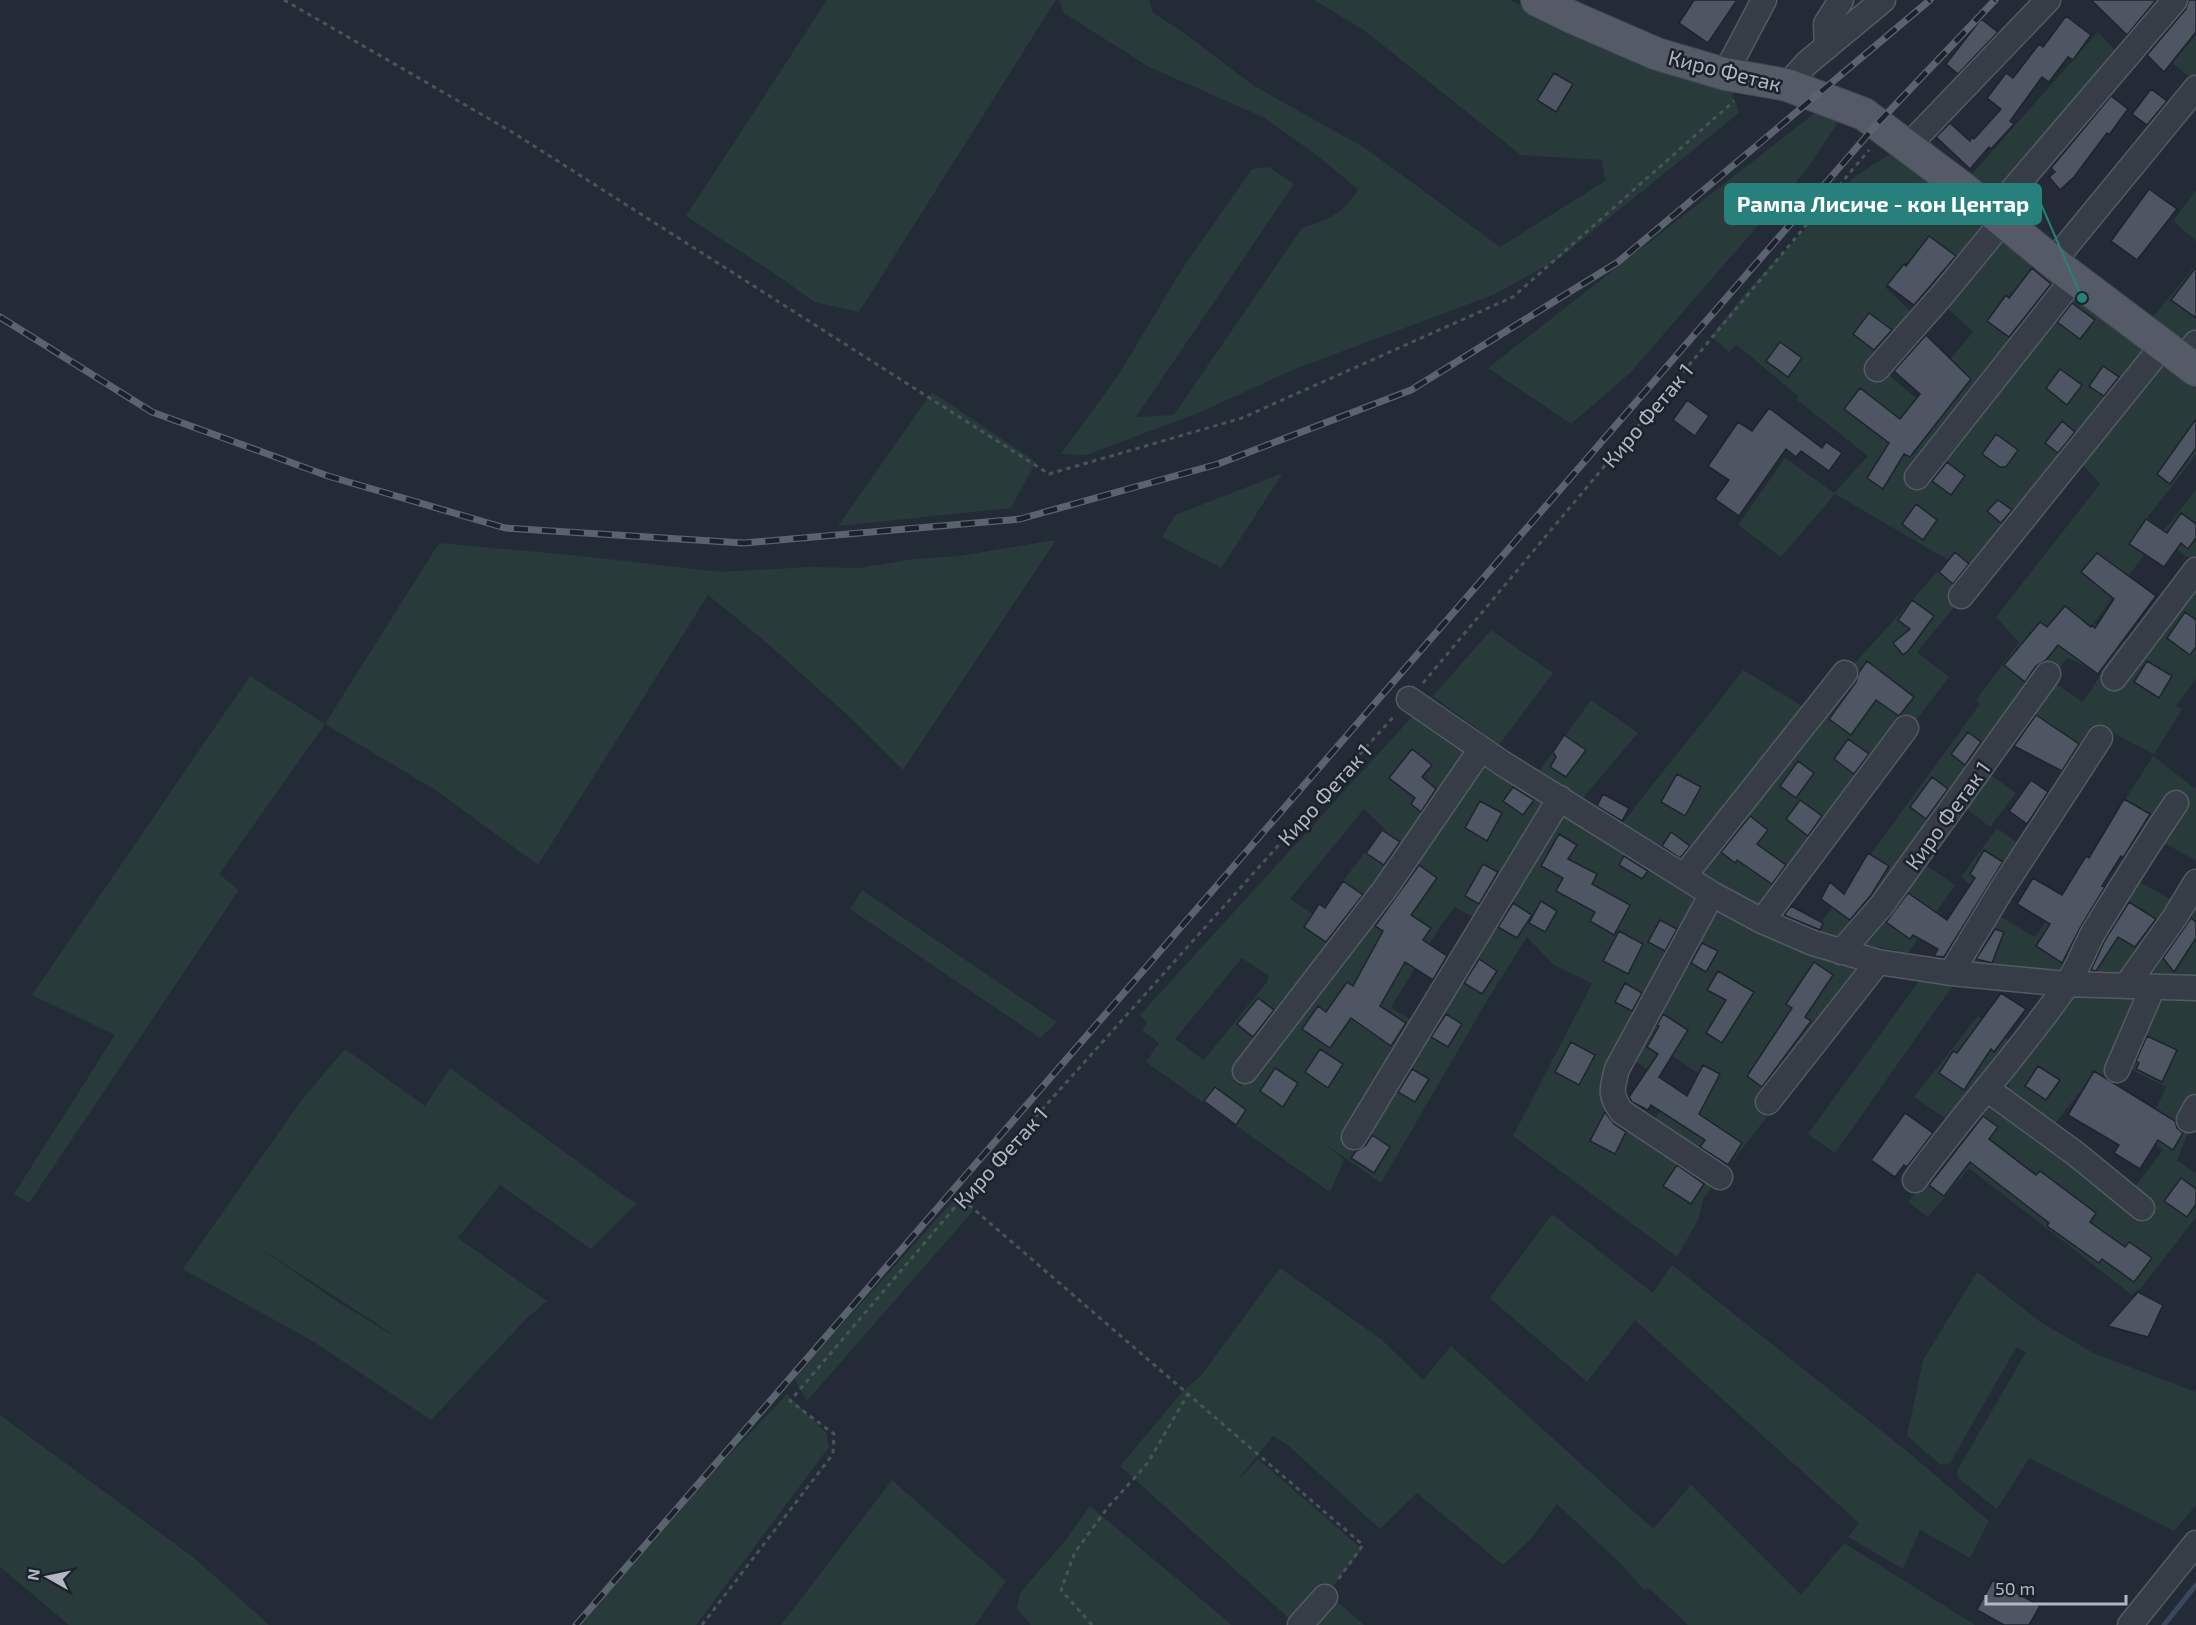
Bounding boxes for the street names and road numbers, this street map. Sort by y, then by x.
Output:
street label: Киро Фетак [1666,44,1784,96]
street label: Киро Фетак 1 [1596,358,1698,472]
street label: Киро Фетак 1 [1272,738,1376,850]
street label: Киро Фетак 1 [1899,756,1995,874]
street label: Киро Фетак 1 [948,1101,1052,1213]

